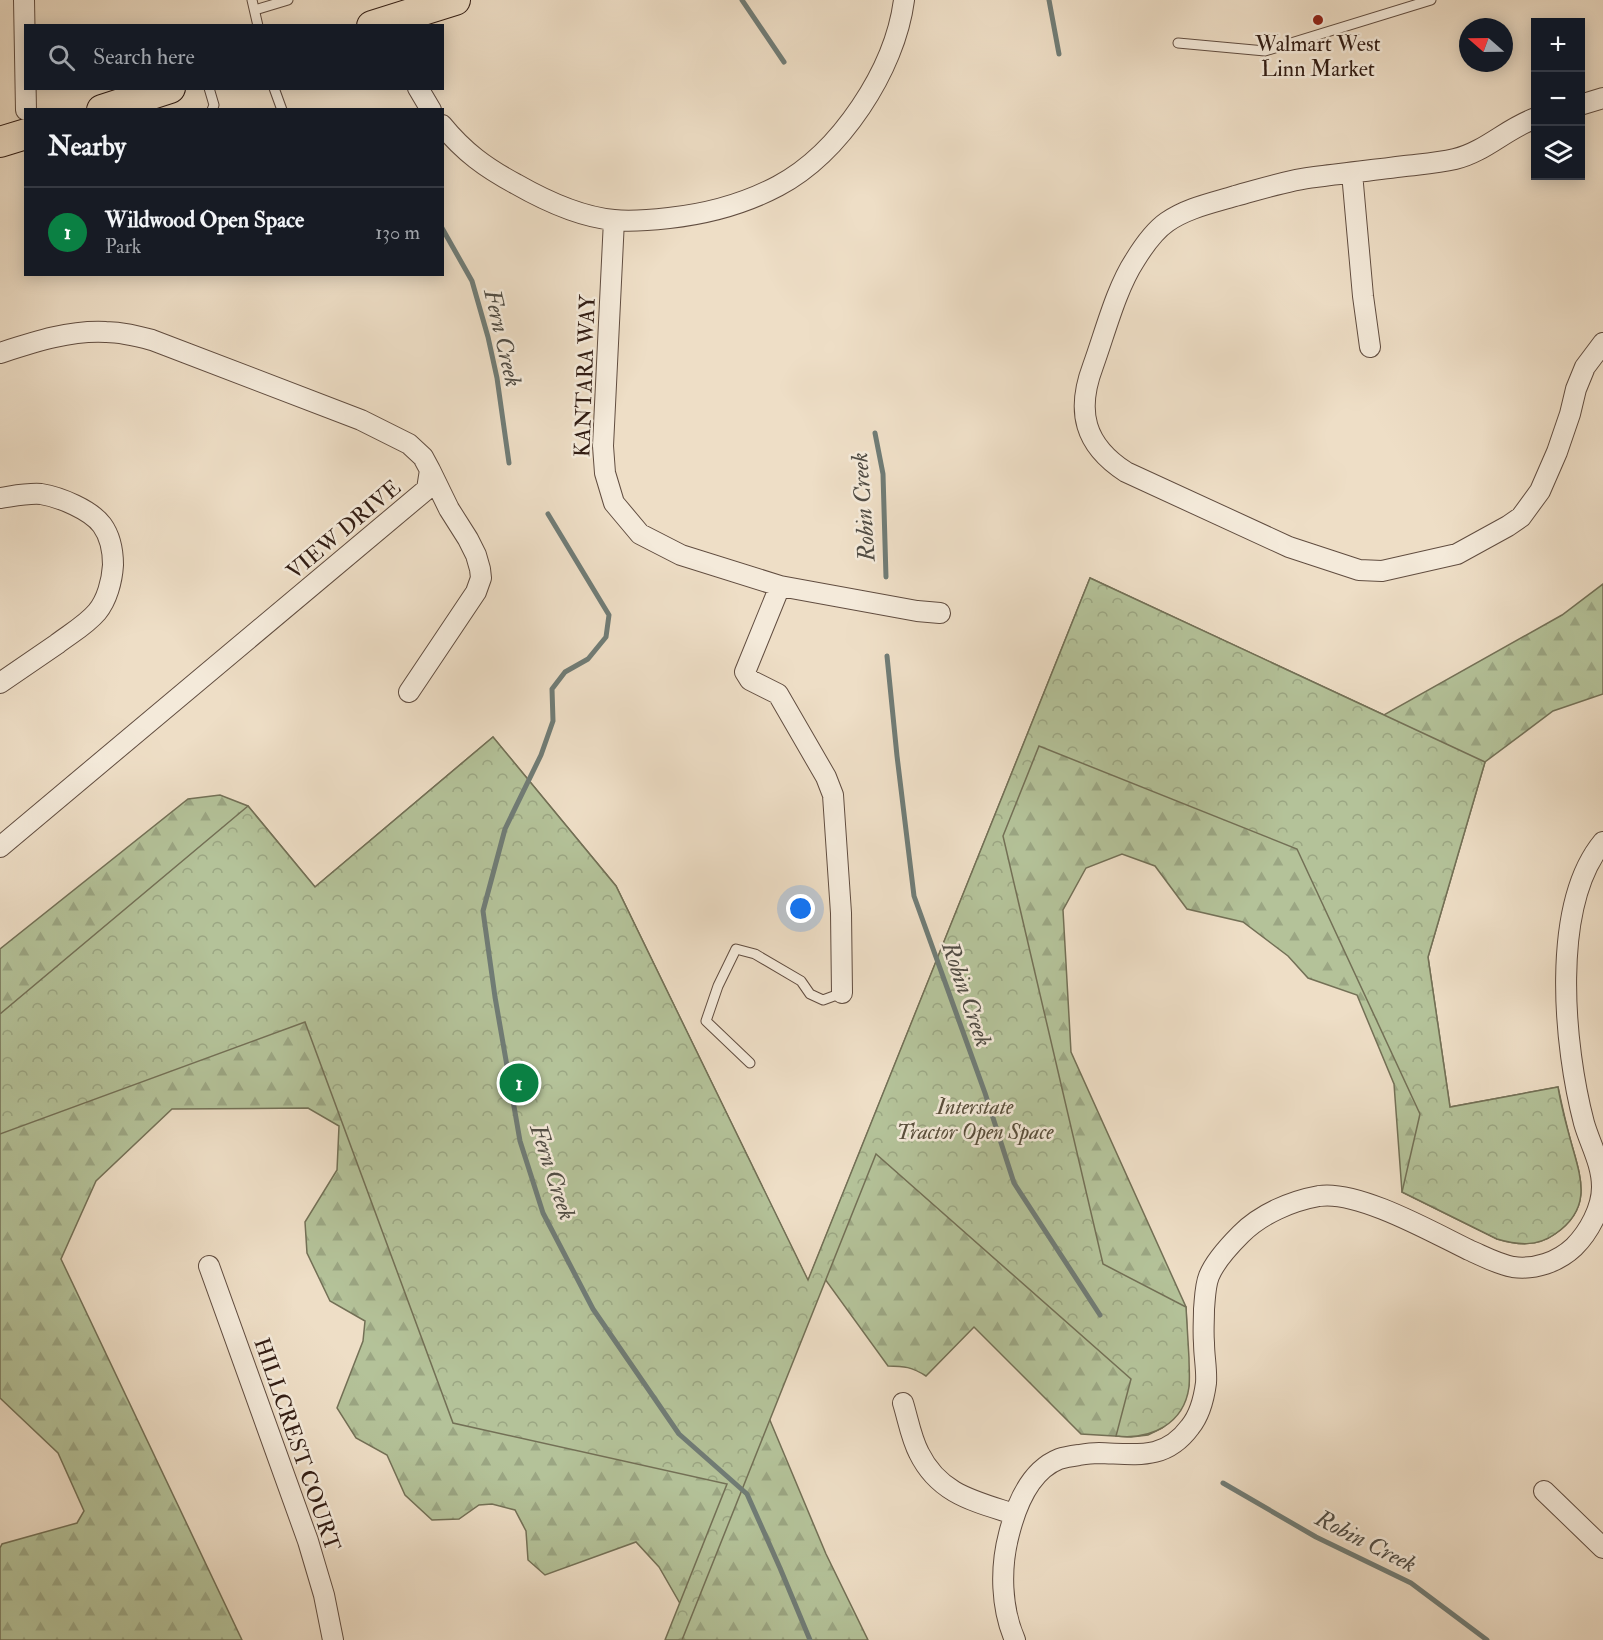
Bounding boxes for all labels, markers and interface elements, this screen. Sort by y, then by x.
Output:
marker: Walmart West Linn Market [1311,13,1325,27]
north arrow [1459,18,1513,72]
map controls [1531,18,1585,180]
button: + [1531,18,1585,72]
search box [24,24,444,90]
place label: Walmart West Linn Market [1254,30,1381,83]
icon: search [45,41,78,74]
text: Search here [93,43,195,71]
button: − [1531,72,1585,126]
button: layers [1531,126,1585,180]
text: Nearby [48,131,126,163]
text: Wildwood Open Space [105,206,304,234]
text: 1 [64,220,71,245]
text: 130 m [375,220,420,245]
text: Park [105,234,141,259]
water label: Fern Creek [476,285,529,390]
street label: KANTARA WAY [568,293,602,458]
water label: Robin Creek [844,451,883,564]
street label: VIEW DRIVE [281,474,407,586]
your location [786,894,815,923]
water label: Robin Creek [934,936,999,1051]
pin: 1 [500,1060,538,1106]
park label: Interstate Tractor Open Space [896,1093,1054,1146]
water label: Fern Creek [522,1119,583,1224]
street label: HILLCREST COURT [247,1334,347,1555]
water label: Robin Creek [1309,1502,1422,1580]

